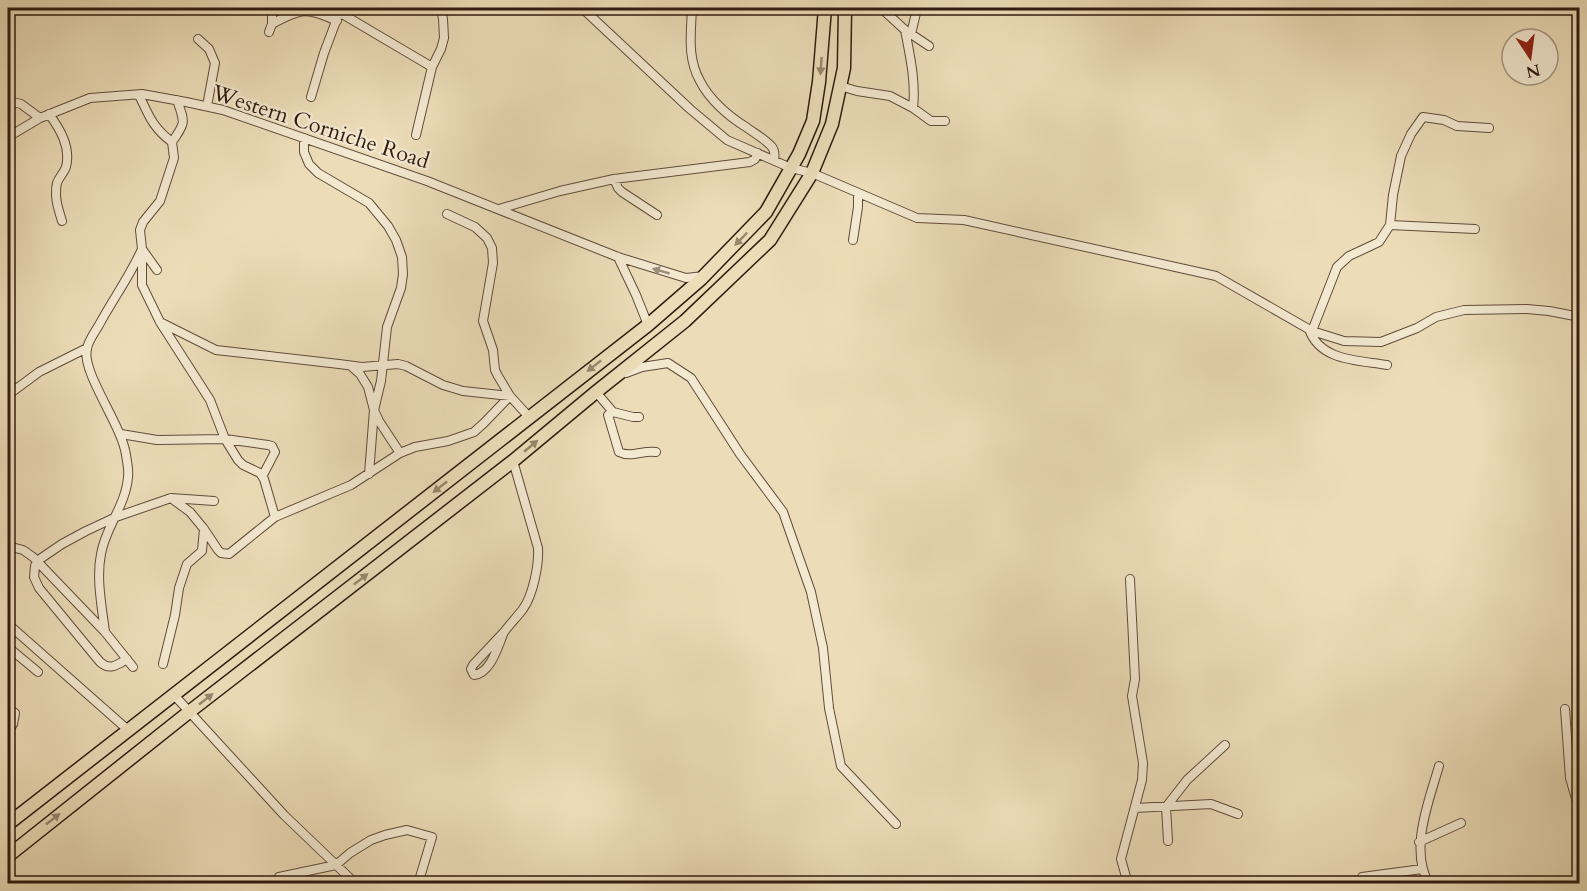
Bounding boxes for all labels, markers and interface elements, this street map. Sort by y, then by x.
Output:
north arrow [1500,27,1560,87]
one-way arrow [816,56,825,75]
text: N [1524,58,1542,83]
street label: Western Corniche Road [207,77,433,176]
one-way arrow [734,231,748,245]
one-way arrow [652,266,670,275]
one-way arrow [586,360,602,373]
one-way arrow [523,440,539,453]
one-way arrow [433,480,448,492]
one-way arrow [353,574,368,586]
one-way arrow [199,693,214,705]
one-way arrow [46,814,61,826]

